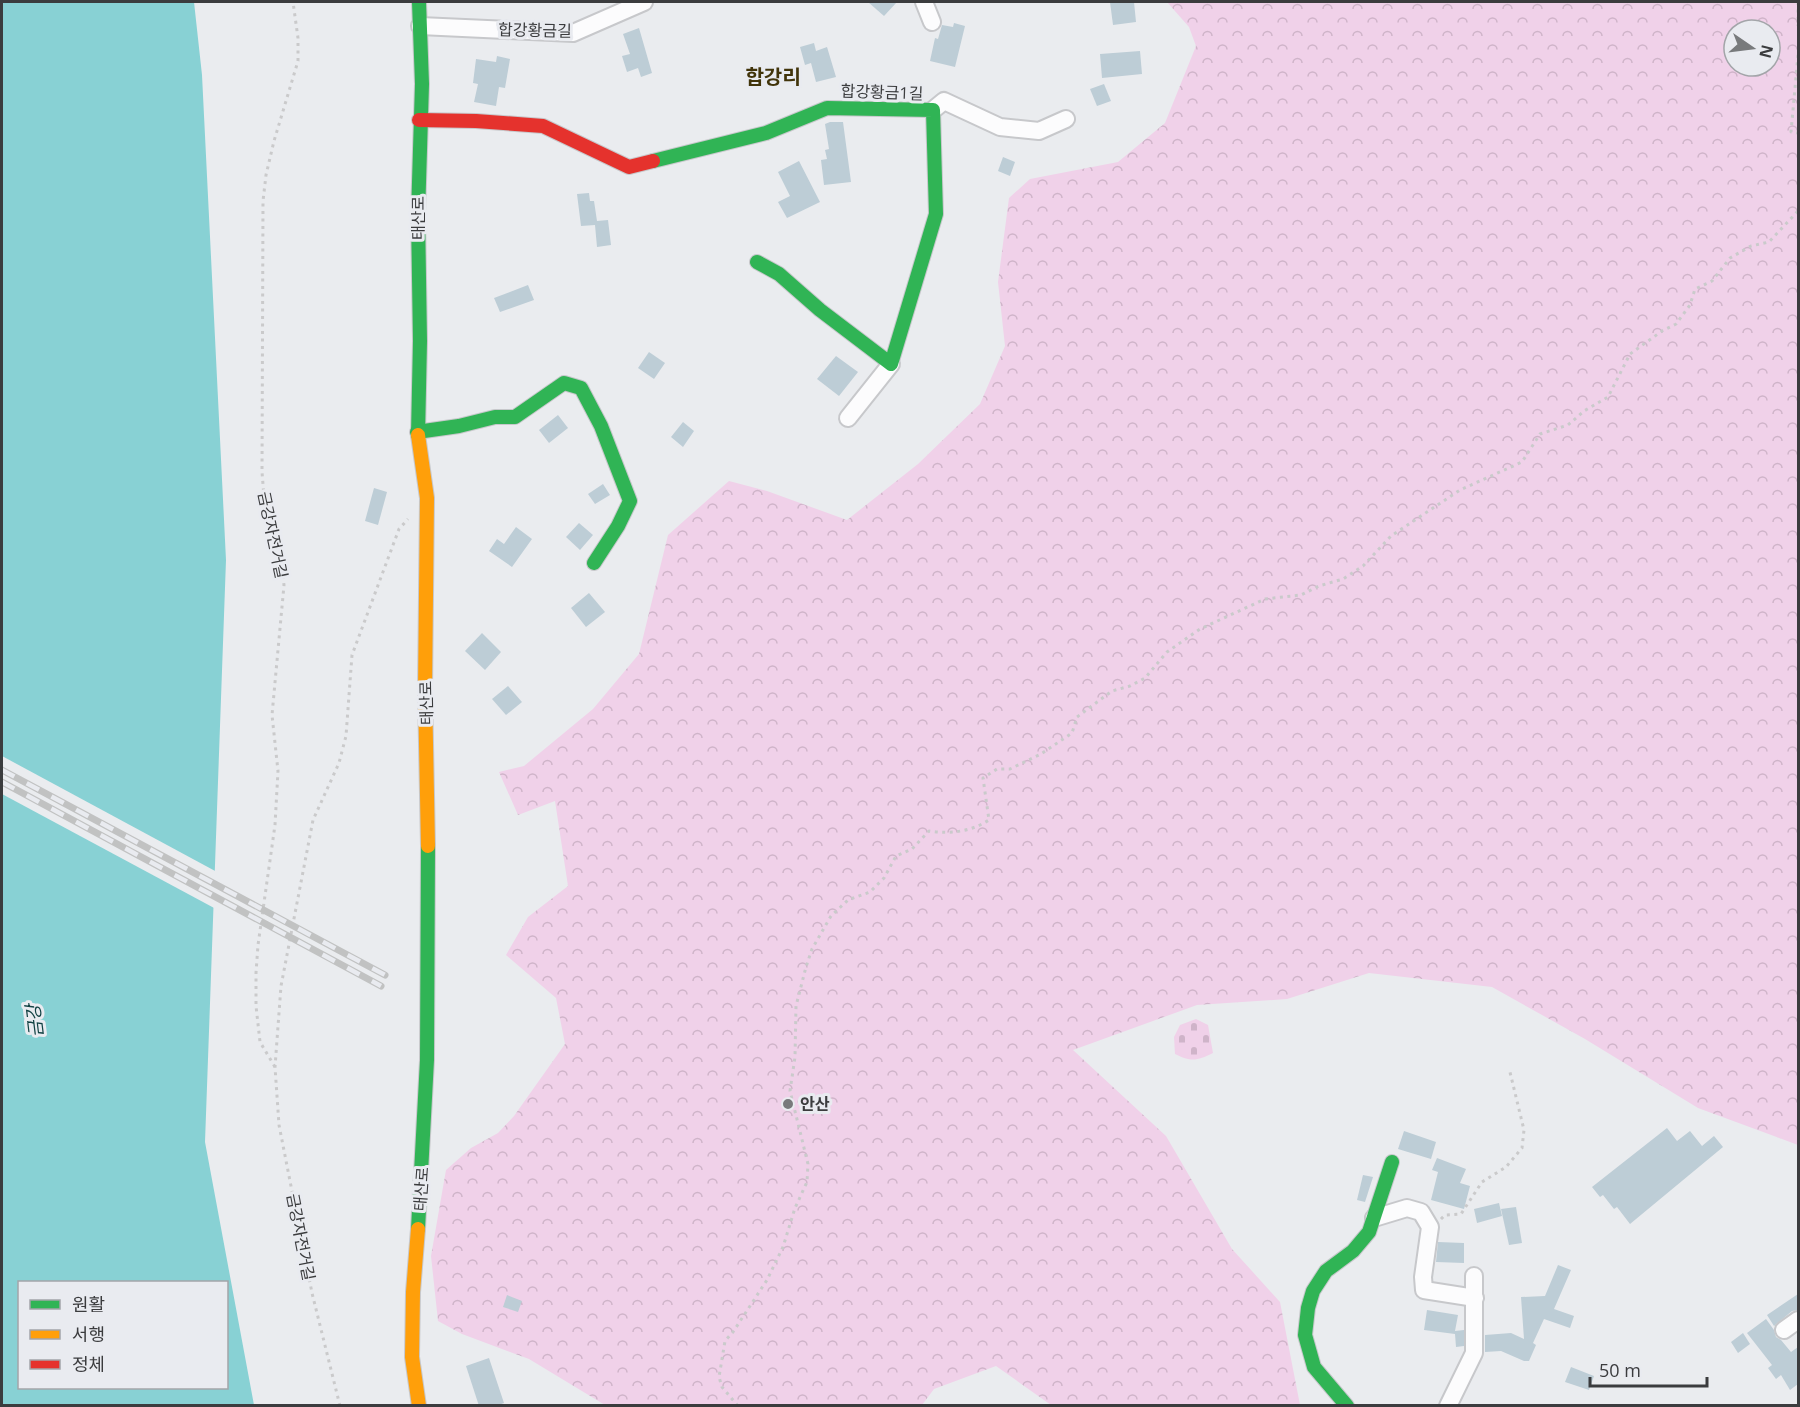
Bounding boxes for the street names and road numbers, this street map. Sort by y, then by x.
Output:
street label: 합강황금길 [498,18,572,42]
street label: 합강황금1길 [840,80,924,104]
street label: 태산로 [407,196,429,240]
street label: 금강자전거길 [253,490,293,580]
street label: 태산로 [415,680,437,725]
street label: 태산로 [408,1166,434,1212]
street label: 금강자전거길 [282,1192,320,1282]

